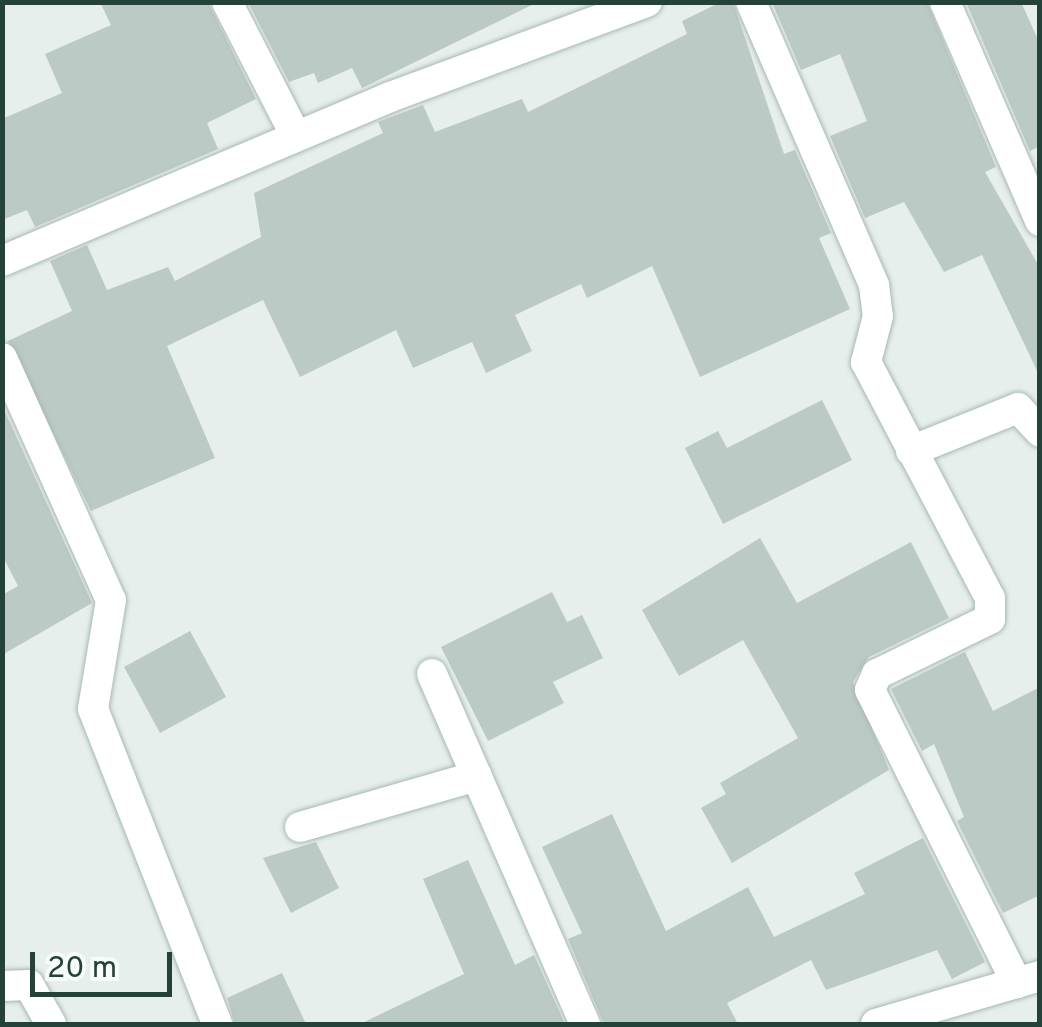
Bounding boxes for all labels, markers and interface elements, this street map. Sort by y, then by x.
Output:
scale bar [35,932,178,994]
text: 20 m [47,951,117,988]

